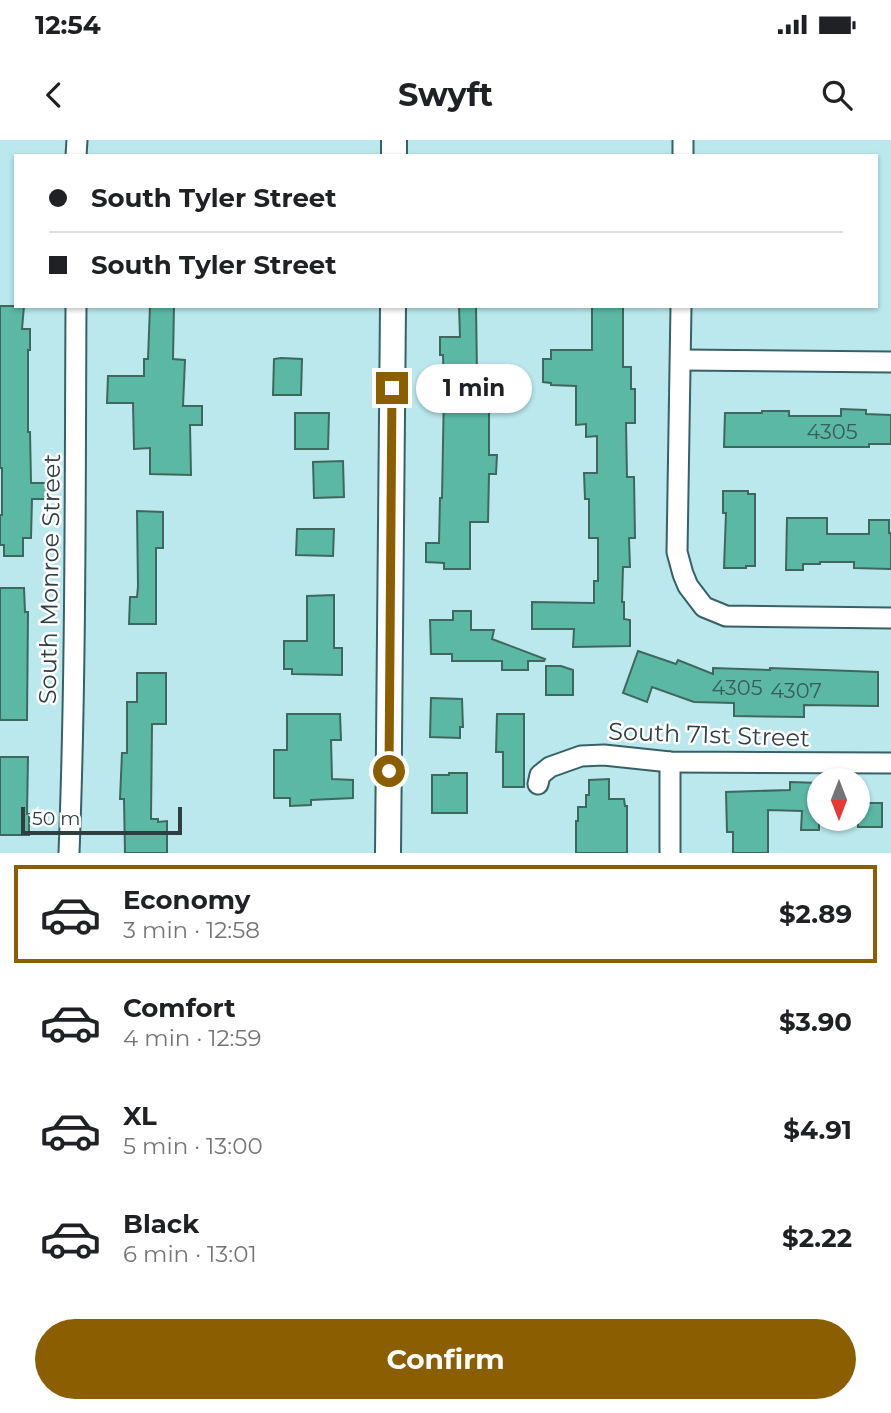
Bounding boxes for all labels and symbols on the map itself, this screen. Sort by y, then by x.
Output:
callout: 1 min [416,364,532,412]
route end [376,372,408,404]
house number: 4305 [806,419,858,444]
street label: South Monroe Street [33,453,66,704]
house number: 4305 [711,675,763,700]
house number: 4307 [770,678,822,703]
street label: South 71st Street [608,716,810,753]
route start [373,755,405,787]
north arrow [807,768,870,831]
scale bar [21,804,182,836]

